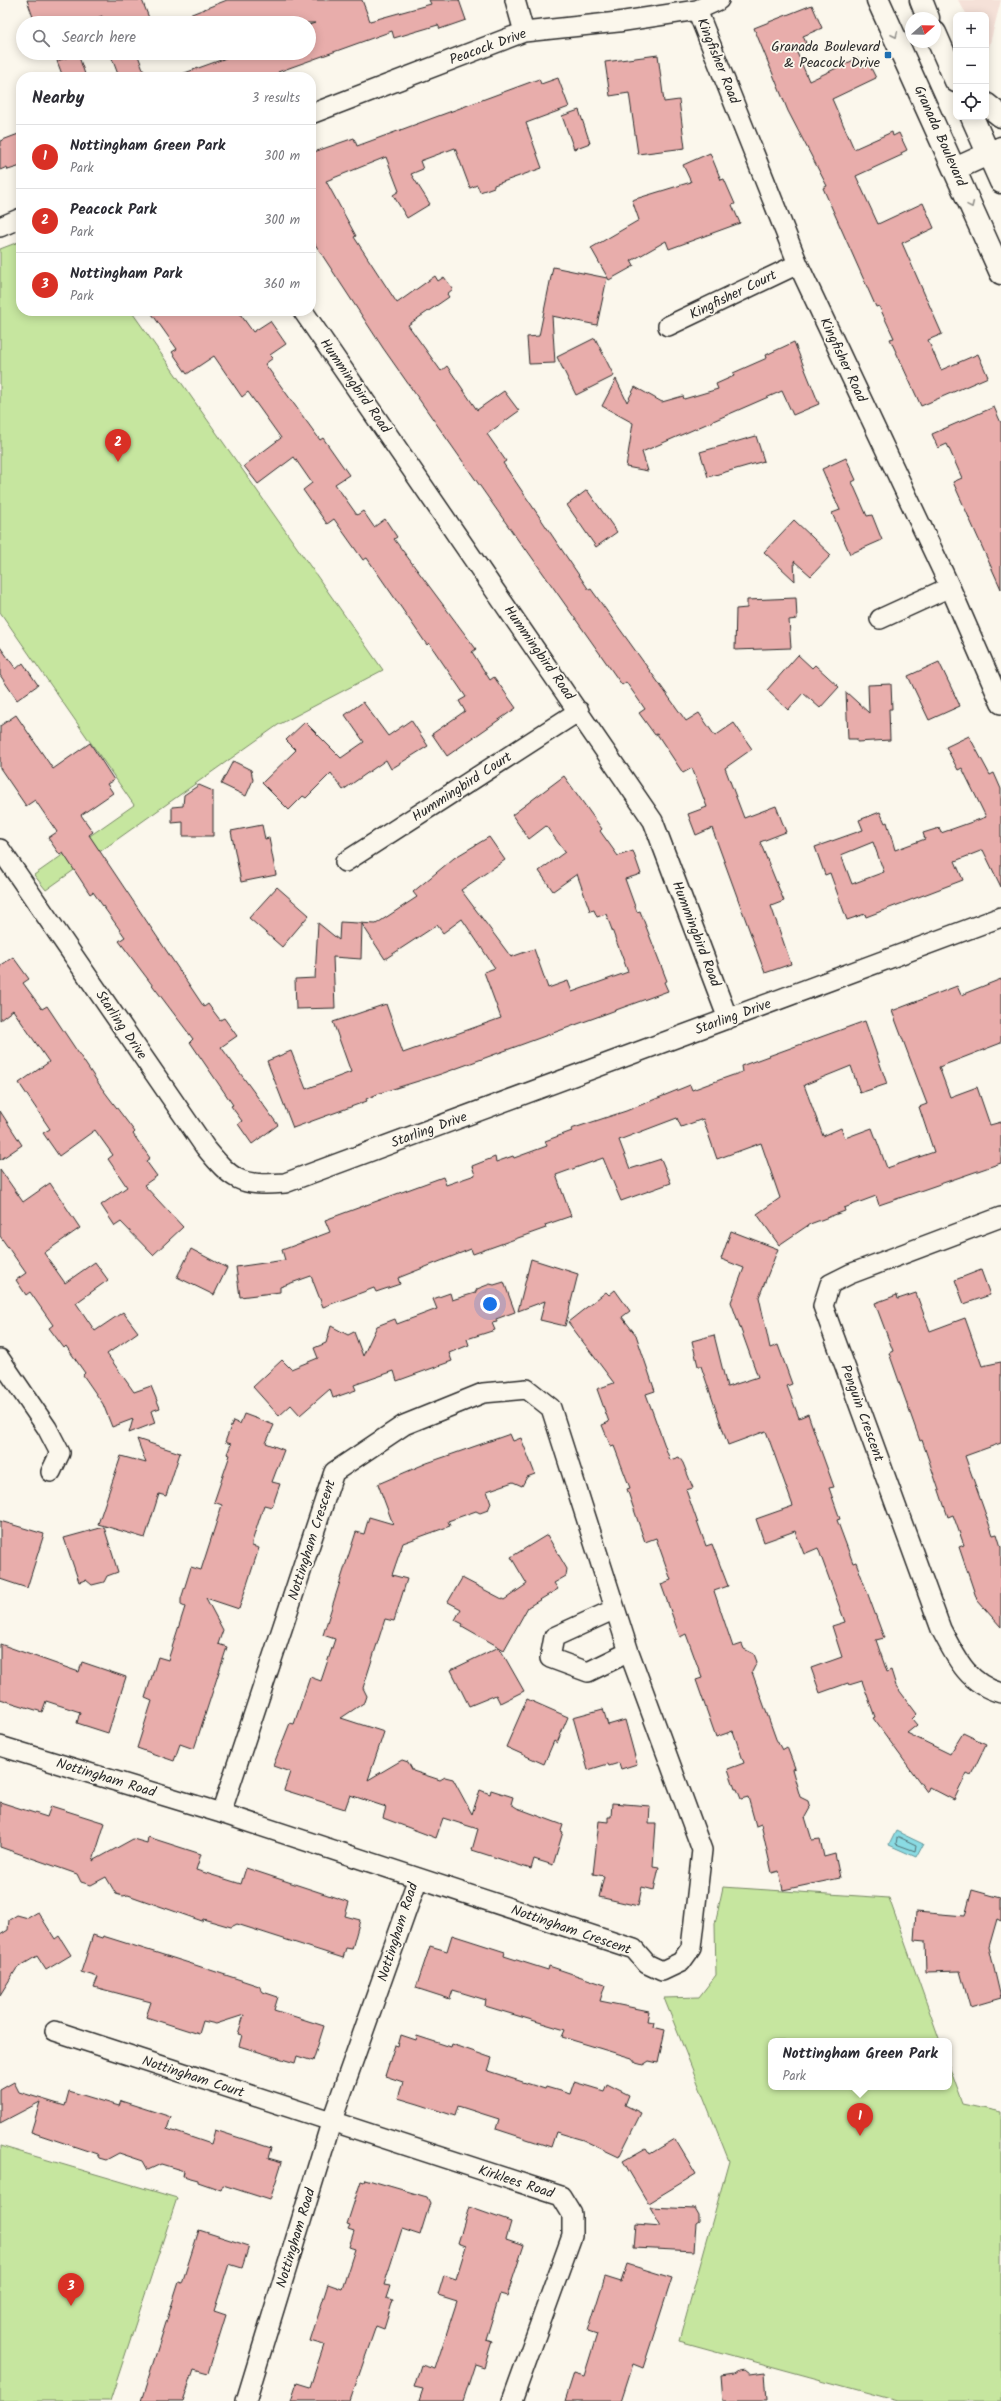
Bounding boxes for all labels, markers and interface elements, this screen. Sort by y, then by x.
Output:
north arrow [905,12,941,48]
map controls [953,12,989,120]
button: + [953,12,989,48]
street label: Kingfisher Road [691,15,746,108]
search box [16,16,316,60]
street label: Peacock Drive [446,23,530,71]
text: Search here [62,26,136,50]
icon: search [30,27,52,49]
one-way arrow [890,31,898,39]
place label: Granada Boulevard & Peacock Drive [771,36,881,74]
button: − [953,48,989,84]
marker: Granada Boulevard & Peacock Drive [883,50,893,60]
street label: Granada Boulevard [908,82,973,191]
button: locate [953,84,989,120]
text: Nearby [32,85,84,112]
text: 3 results [252,88,300,109]
text: Nottingham Green Park [70,134,225,158]
text: 1 [43,146,47,167]
text: 300 m [264,146,300,167]
text: Park [70,158,94,179]
text: Peacock Park [70,198,157,222]
one-way arrow [966,202,974,209]
text: 2 [41,210,49,231]
text: 300 m [264,210,300,231]
text: Park [70,222,94,243]
text: Nottingham Park [70,262,182,286]
street label: Kingfisher Court [686,264,781,326]
text: 3 [41,274,49,295]
text: 360 m [263,274,300,295]
text: Park [70,286,94,307]
street label: Kingfisher Road [814,314,873,407]
street label: Hummingbird Road [314,334,397,439]
pin: 2 [105,429,131,462]
street label: Hummingbird Road [498,601,581,706]
street label: Hummingbird Court [408,746,517,828]
street label: Hummingbird Road [666,878,727,991]
street label: Starling Drive [90,986,153,1065]
street label: Starling Drive [692,993,775,1041]
street label: Starling Drive [388,1106,471,1154]
your location [480,1294,500,1314]
street label: Penguin Crescent [834,1361,890,1465]
street label: Nottingham Crescent [282,1476,342,1603]
street label: Nottingham Road [54,1752,159,1804]
street label: Nottingham Road [372,1879,425,1984]
street label: Nottingham Crescent [508,1899,635,1961]
popup [768,2038,952,2090]
text: Nottingham Green Park [782,2042,938,2066]
street label: Nottingham Court [139,2050,248,2104]
text: Park [782,2066,806,2087]
pin: 1 [847,2103,873,2136]
street label: Kirklees Road [475,2159,558,2205]
street label: Nottingham Road [270,2185,322,2290]
pin: 3 [58,2273,84,2306]

